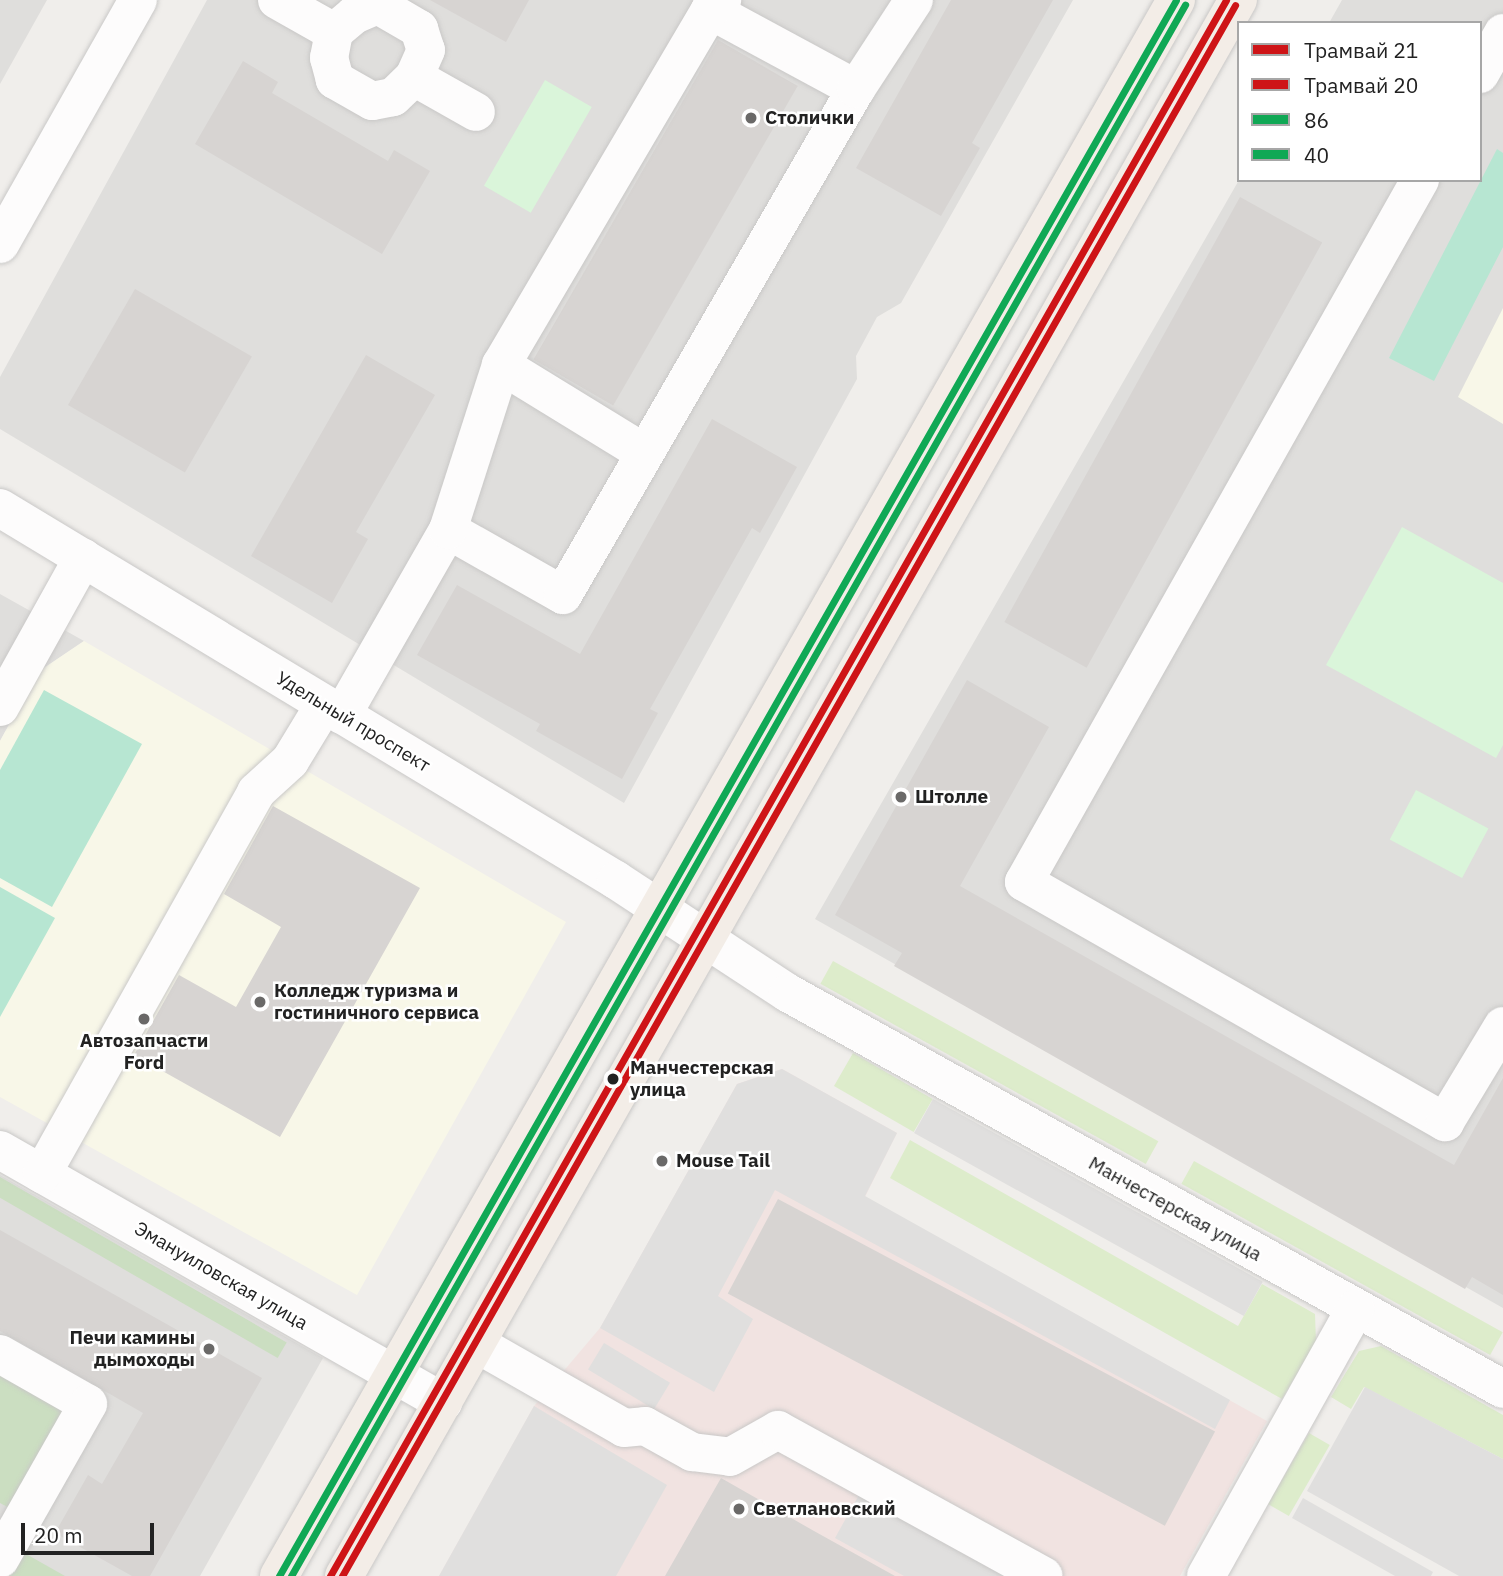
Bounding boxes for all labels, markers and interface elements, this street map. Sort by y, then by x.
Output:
legend [1237,21,1482,182]
text: Трамвай 21 [1304,36,1418,64]
text: Трамвай 20 [1304,71,1418,99]
text: 86 [1304,106,1329,134]
place label: Столички [765,107,854,129]
marker: Столички [743,110,759,126]
text: 40 [1304,141,1329,169]
street label: Удельный проспект [272,667,434,777]
place label: Штолле [915,786,988,808]
marker: Штолле [893,789,909,805]
place label: Колледж туризма и гостиничного сервиса [274,980,479,1024]
marker: Колледж туризма и гостиничного сервиса [252,994,268,1010]
marker: Автозапчасти Ford [136,1011,152,1027]
place label: Автозапчасти Ford [80,1030,208,1074]
place label: Манчестерская улица [630,1057,774,1101]
marker: Манчестерская улица [602,1068,624,1090]
place label: Mouse Tail [676,1150,770,1172]
street label: Манчестерская улица [1084,1152,1266,1266]
marker: Mouse Tail [654,1153,670,1169]
street label: Эмануиловская улица [130,1217,312,1335]
place label: Печи камины дымоходы [69,1327,195,1371]
marker: Печи камины дымоходы [201,1341,217,1357]
place label: Светлановский [753,1498,896,1520]
marker: Светлановский [731,1501,747,1517]
scale bar [24,1510,158,1554]
text: 20 m [34,1521,83,1549]

